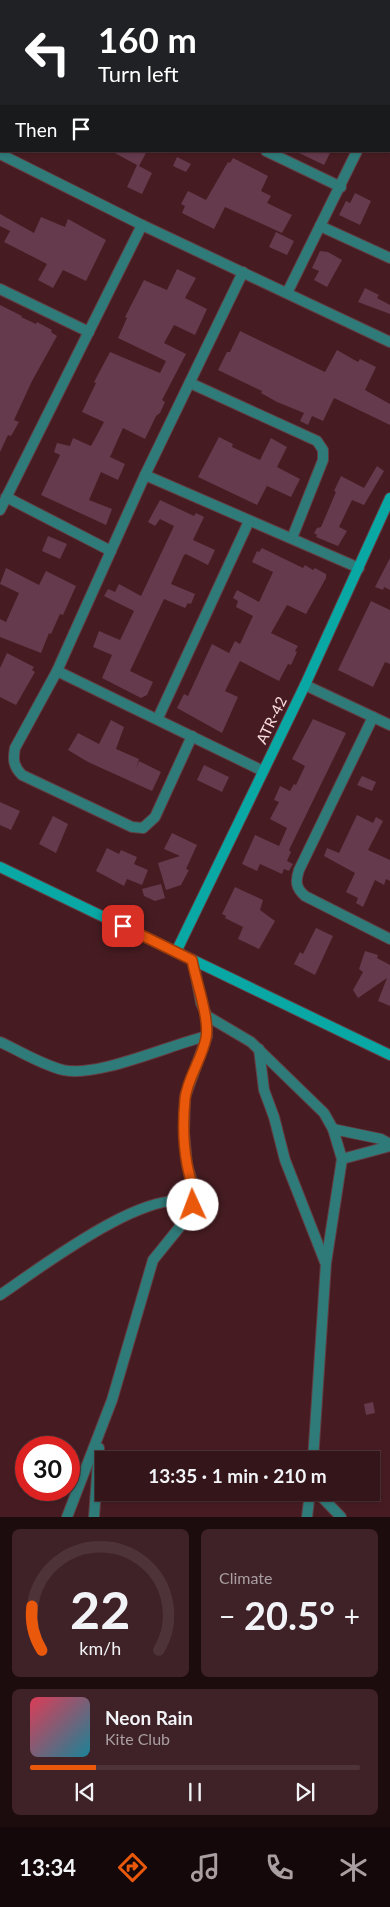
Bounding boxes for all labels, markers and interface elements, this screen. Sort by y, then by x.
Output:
text: 160 m [98,18,197,60]
icon: left [15,20,80,85]
text: Turn left [98,60,179,87]
icon: arrive [67,115,95,143]
text: Then [15,118,57,141]
street label: ATR-42 [252,693,290,747]
pin [102,905,144,947]
icon: arrive [109,912,137,940]
position arrow [166,1178,218,1230]
speed limit sign: 30 [15,1436,80,1501]
text: 13:35 · 1 min · 210 m [148,1464,327,1487]
text: Climate [219,1568,272,1587]
text: 22 [70,1578,131,1640]
text: 20.5° [244,1592,335,1638]
text: − [219,1599,235,1633]
text: + [344,1599,360,1633]
text: km/h [80,1637,121,1659]
text: Neon Rain [105,1706,193,1729]
text: Kite Club [105,1729,170,1748]
icon: previous [71,1778,99,1806]
icon: pause [181,1778,209,1806]
icon: next [291,1778,319,1806]
icon: directions [115,1850,150,1885]
icon: music [188,1850,223,1885]
icon: phone [262,1850,297,1885]
icon: climate [336,1850,371,1885]
text: 13:34 [19,1854,76,1881]

